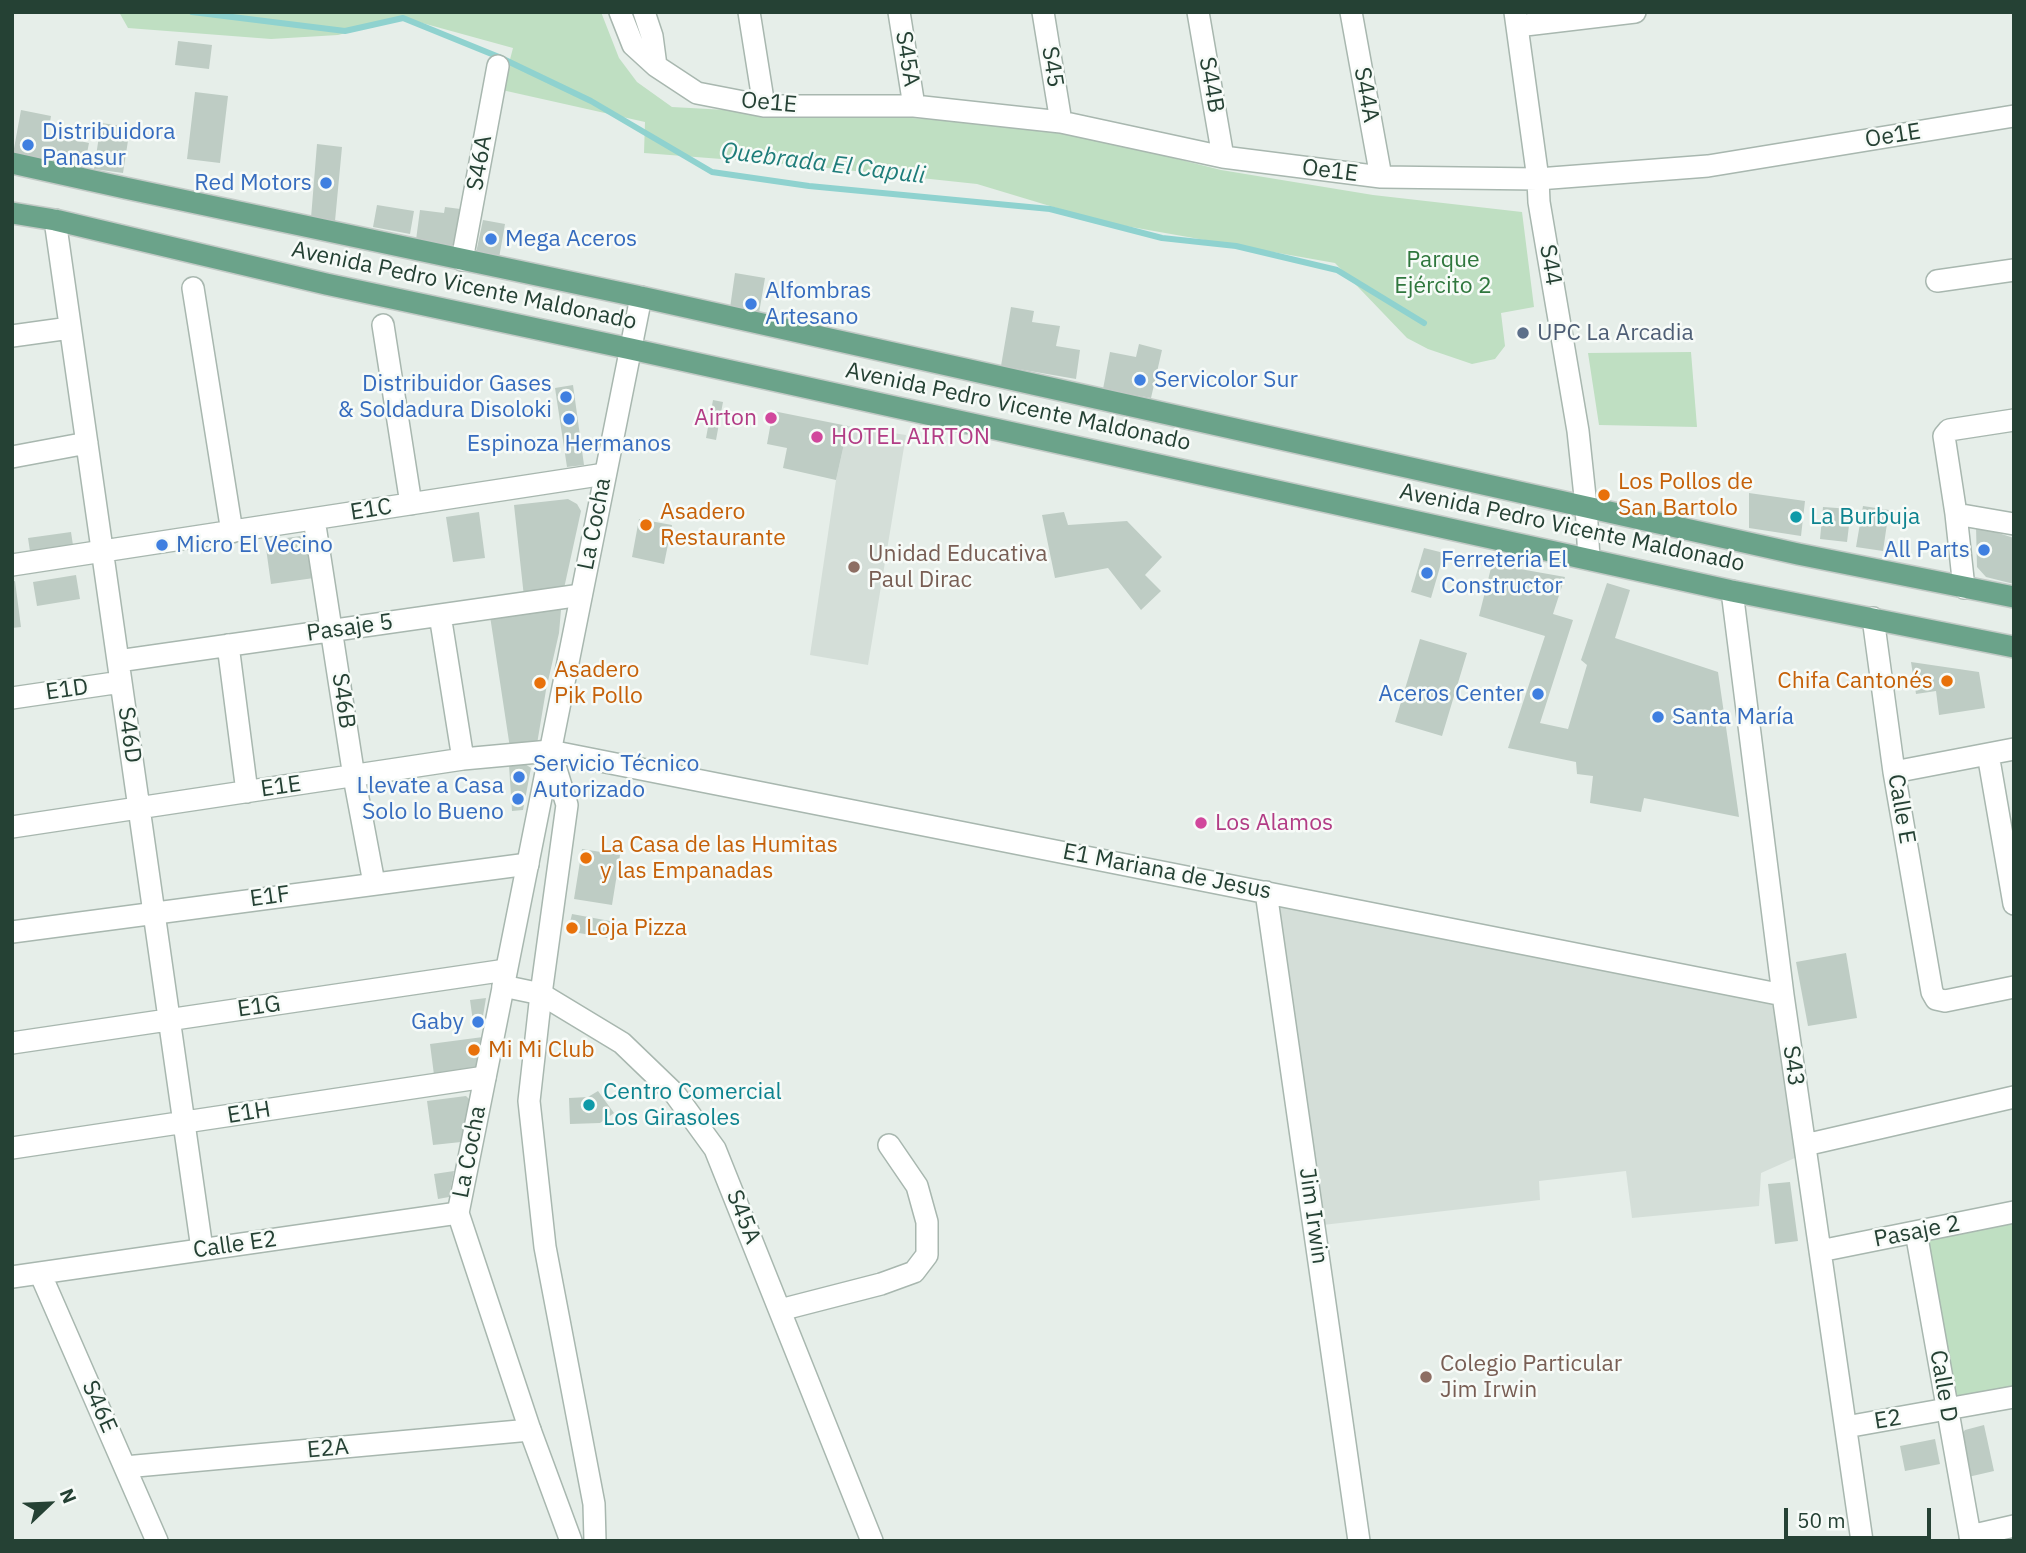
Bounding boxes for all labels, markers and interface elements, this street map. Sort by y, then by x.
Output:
street label: S45A [889,29,925,89]
street label: S45 [1035,45,1069,89]
street label: S44B [1193,55,1229,115]
street label: S44A [1348,65,1384,125]
street label: Oe1E [740,87,798,119]
place label: Distribuidora Panasur [42,118,175,172]
street label: Oe1E [1863,118,1923,154]
street label: S46A [462,133,498,193]
marker: Distribuidora Panasur [20,137,36,153]
water label: Quebrada El Capuli [719,137,927,191]
street label: Oe1E [1300,154,1360,188]
place label: Red Motors [194,169,312,197]
marker: Red Motors [318,175,334,191]
place label: Mega Aceros [505,225,637,253]
marker: Mega Aceros [483,231,499,247]
street label: Avenida Pedro Vicente Maldonado [289,236,639,336]
street label: S44 [1533,242,1567,288]
park label: Parque Ejército 2 [1394,246,1492,300]
place label: Alfombras Artesano [765,277,871,331]
marker: Alfombras Artesano [743,296,759,312]
place label: UPC La Arcadia [1537,319,1694,347]
marker: UPC La Arcadia [1515,325,1531,341]
street label: Avenida Pedro Vicente Maldonado [843,357,1193,457]
place label: Servicolor Sur [1154,366,1298,394]
place label: Distribuidor Gases & Soldadura Disoloki [338,370,552,424]
marker: Servicolor Sur [1132,372,1148,388]
marker: Distribuidor Gases & Soldadura Disoloki [558,389,574,405]
place label: Airton [694,404,757,432]
marker: Airton [763,410,779,426]
marker: Espinoza Hermanos [561,411,577,427]
place label: HOTEL AIRTON [831,423,990,451]
marker: HOTEL AIRTON [809,429,825,445]
place label: Espinoza Hermanos [467,430,671,458]
place label: Los Pollos de San Bartolo [1618,468,1753,522]
street label: La Cocha [573,476,617,572]
street label: Avenida Pedro Vicente Maldonado [1397,478,1747,578]
marker: Los Pollos de San Bartolo [1596,487,1612,503]
street label: E1C [348,493,394,527]
place label: Asadero Restaurante [660,498,786,552]
place label: La Burbuja [1810,503,1920,531]
marker: La Burbuja [1788,509,1804,525]
marker: Asadero Restaurante [638,517,654,533]
place label: Micro El Vecino [176,531,333,559]
place label: All Parts [1884,536,1970,564]
marker: Micro El Vecino [154,537,170,553]
place label: Unidad Educativa Paul Dirac [868,540,1047,594]
marker: All Parts [1976,542,1992,558]
place label: Ferreteria El Constructor [1441,546,1567,600]
marker: Unidad Educativa Paul Dirac [846,559,862,575]
marker: Ferreteria El Constructor [1419,565,1435,581]
street label: Pasaje 5 [305,608,395,648]
place label: Asadero Pik Pollo [554,656,643,710]
place label: Chifa Cantonés [1777,667,1933,695]
street label: S46B [325,671,361,731]
street label: E1D [44,673,90,707]
marker: Chifa Cantonés [1939,673,1955,689]
marker: Asadero Pik Pollo [532,675,548,691]
place label: Aceros Center [1378,680,1524,708]
marker: Aceros Center [1530,686,1546,702]
place label: Santa María [1672,703,1794,731]
street label: S46D [111,705,147,765]
marker: Santa María [1650,709,1666,725]
place label: Servicio Técnico Autorizado [533,750,699,804]
marker: Servicio Técnico Autorizado [511,769,527,785]
street label: E1E [259,771,303,803]
place label: Llevate a Casa Solo lo Bueno [357,772,504,826]
street label: Calle E [1881,772,1921,846]
marker: Llevate a Casa Solo lo Bueno [510,791,526,807]
place label: Los Alamos [1215,809,1333,837]
marker: Los Alamos [1193,815,1209,831]
place label: La Casa de las Humitas y las Empanadas [600,831,838,885]
street label: E1 Mariana de Jesus [1060,838,1274,906]
marker: La Casa de las Humitas y las Empanadas [578,850,594,866]
street label: E1F [248,881,292,913]
place label: Loja Pizza [586,914,687,942]
marker: Loja Pizza [564,920,580,936]
street label: E1G [236,990,282,1024]
place label: Gaby [411,1008,464,1036]
marker: Gaby [470,1014,486,1030]
place label: Mi Mi Club [488,1036,595,1064]
marker: Mi Mi Club [466,1042,482,1058]
street label: S43 [1776,1044,1810,1088]
place label: Centro Comercial Los Girasoles [603,1078,782,1132]
street label: E1H [225,1096,273,1130]
marker: Centro Comercial Los Girasoles [581,1097,597,1113]
street label: La Cocha [448,1104,492,1200]
street label: Jim Irwin [1293,1166,1333,1266]
street label: S45A [720,1186,766,1248]
street label: Pasaje 2 [1872,1210,1962,1254]
street label: Calle E2 [191,1225,279,1265]
street label: Calle D [1923,1348,1963,1424]
place label: Colegio Particular Jim Irwin [1440,1350,1622,1404]
marker: Colegio Particular Jim Irwin [1418,1369,1434,1385]
street label: S46E [75,1377,123,1437]
street label: E2 [1872,1404,1904,1436]
street label: E2A [306,1433,350,1465]
north arrow [14,1469,84,1539]
text: N [55,1485,82,1507]
scale bar [1788,1494,1935,1538]
text: 50 m [1797,1506,1846,1534]

